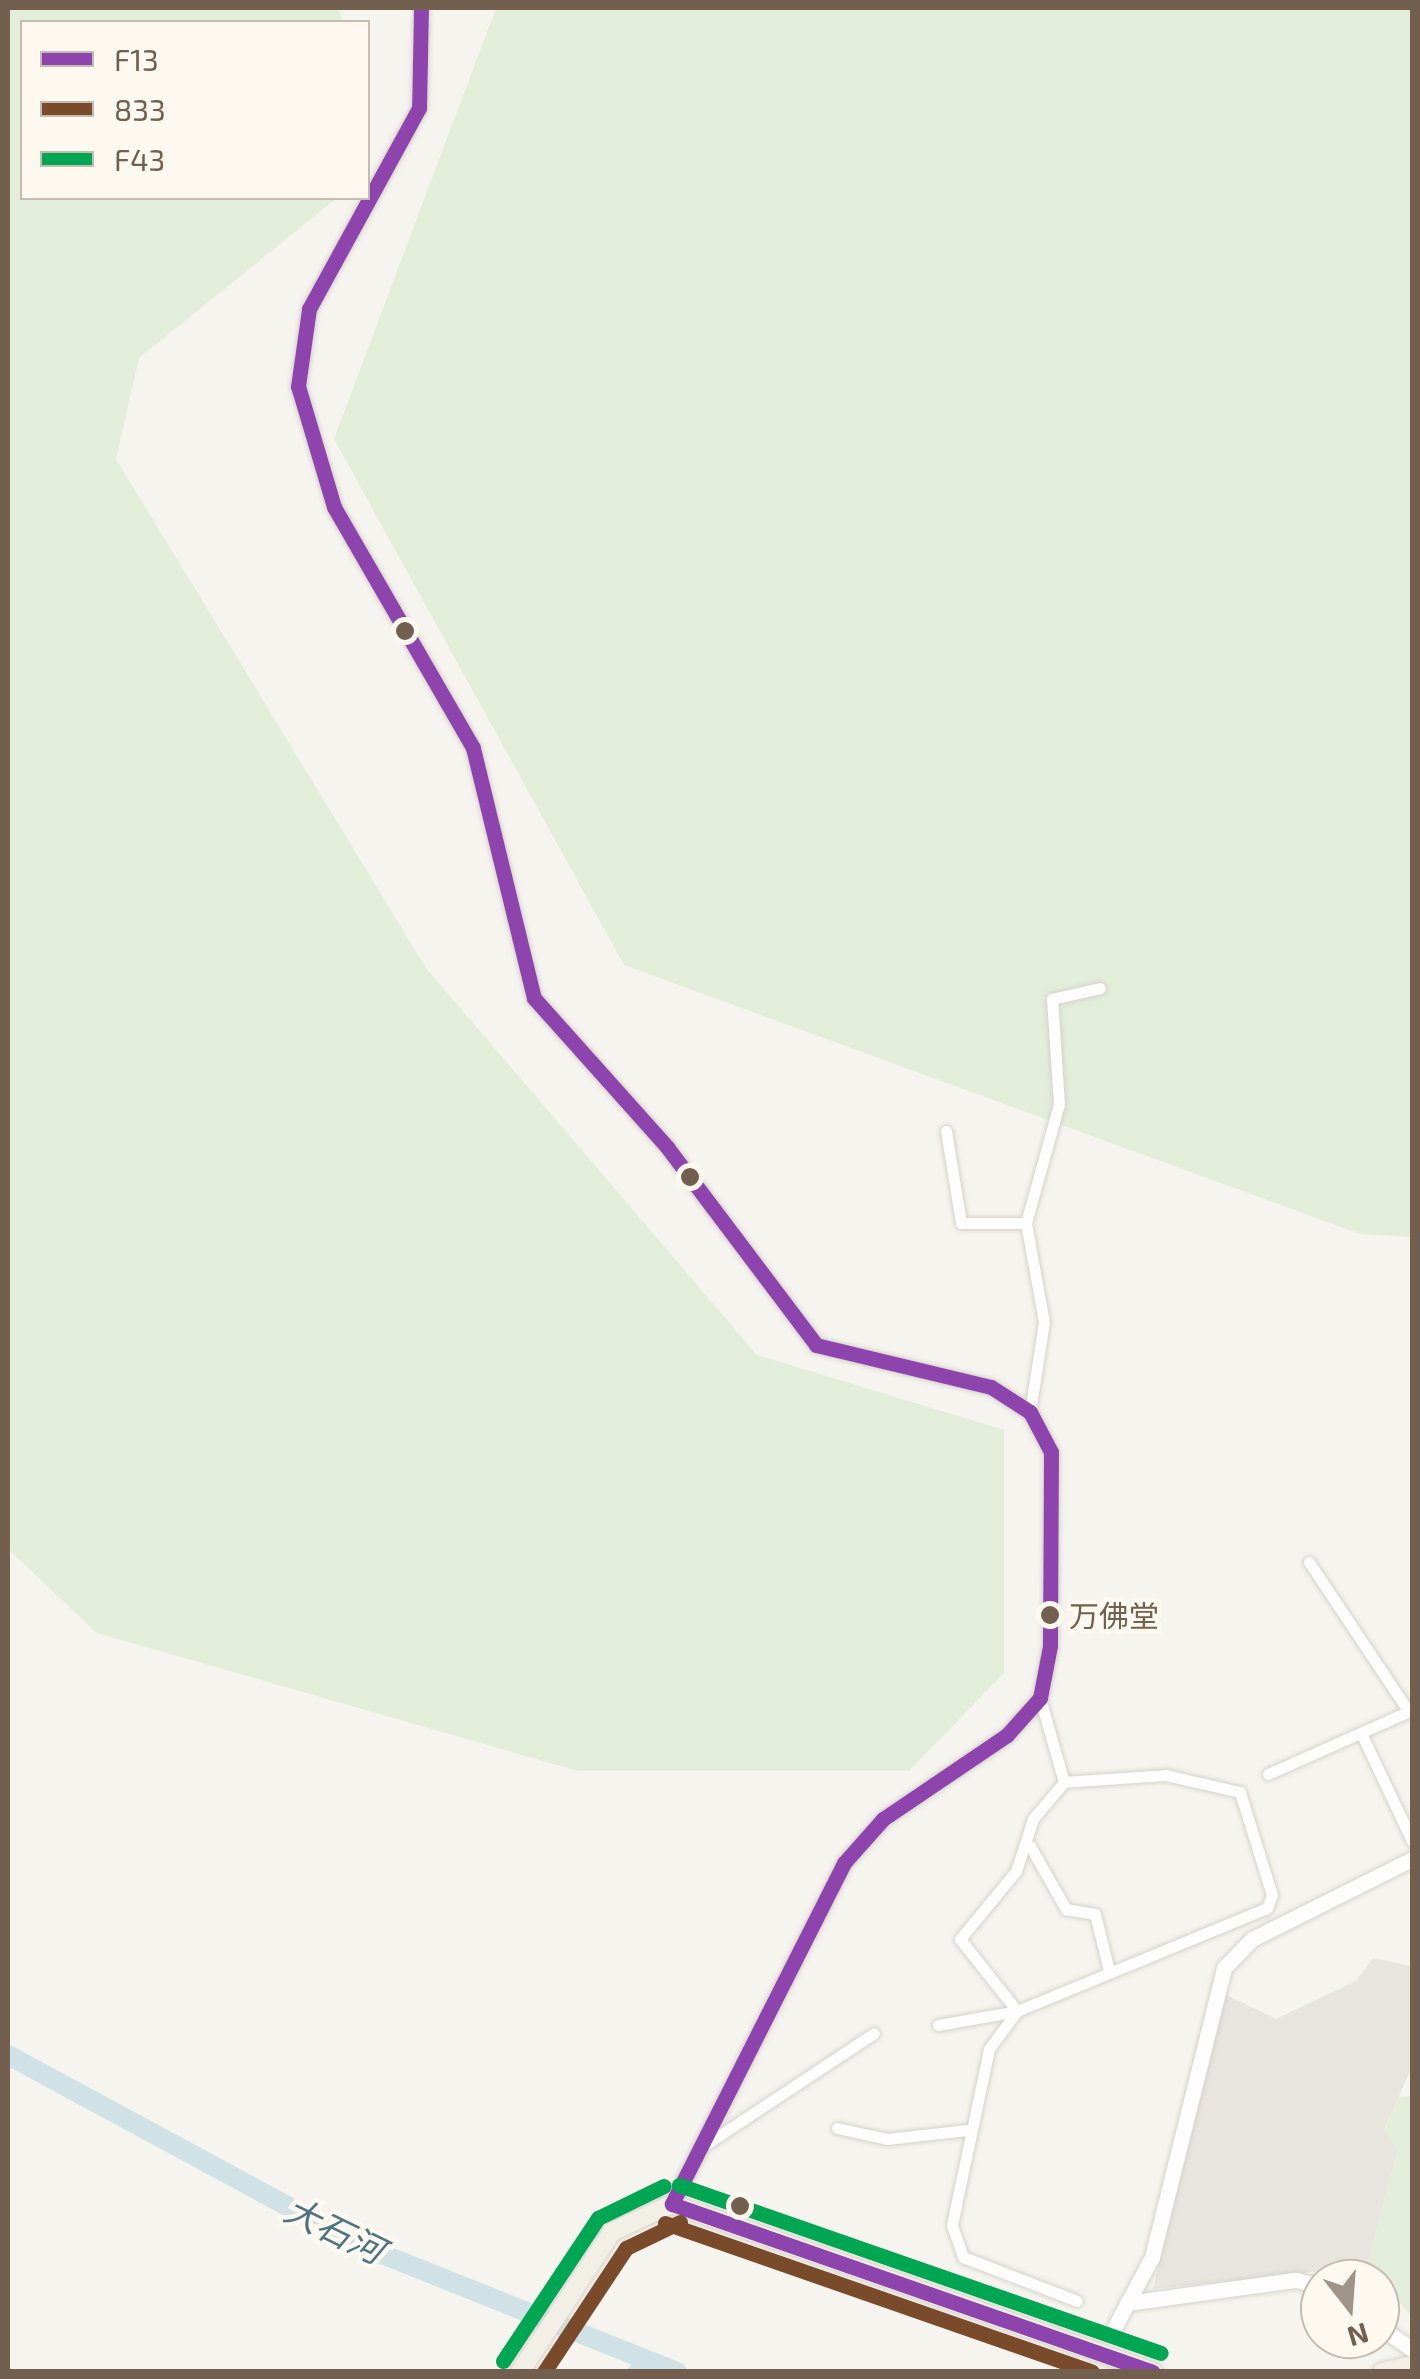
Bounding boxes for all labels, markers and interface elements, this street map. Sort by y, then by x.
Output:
legend [20,20,370,200]
text: F13 [114,41,159,77]
text: 833 [114,91,166,127]
text: F43 [114,141,165,177]
unlabelled marker [395,621,415,641]
unlabelled marker [680,1167,700,1187]
place label: 万佛堂 [1069,1597,1159,1633]
marker: 万佛堂 [1040,1605,1060,1625]
water label: 大石河 [279,2187,391,2271]
unlabelled marker [730,2196,750,2216]
north arrow [1300,2259,1400,2359]
text: N [1344,2317,1373,2355]

